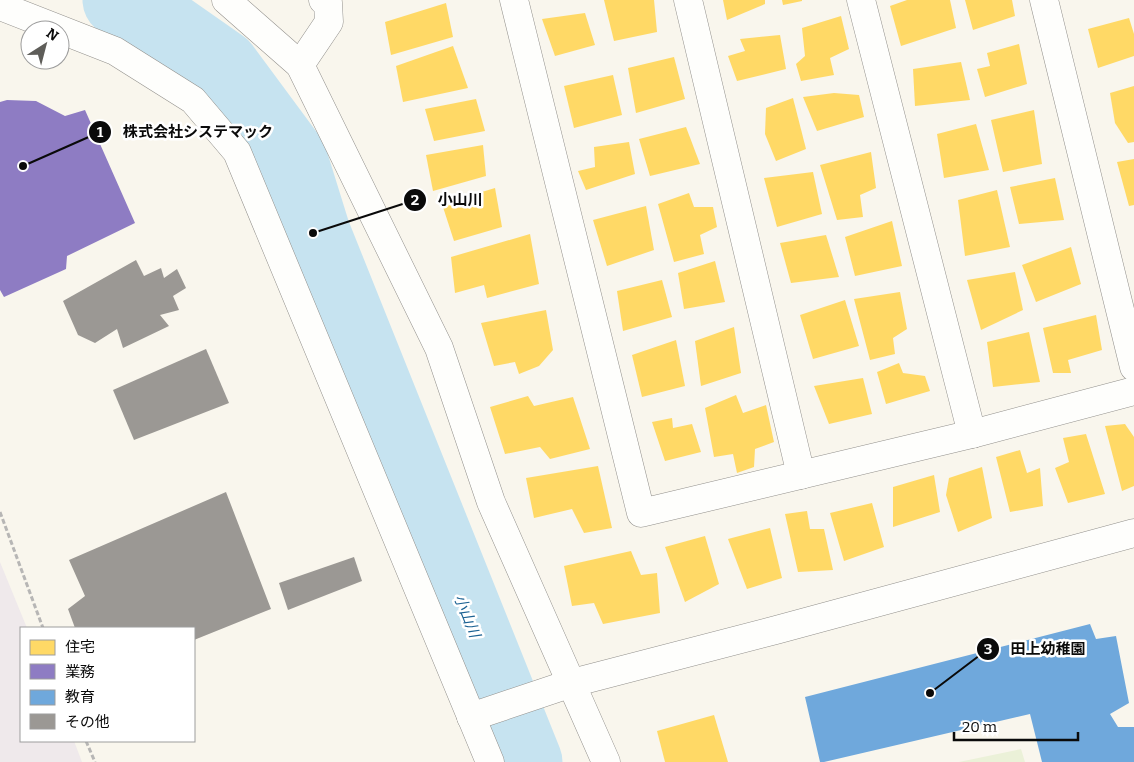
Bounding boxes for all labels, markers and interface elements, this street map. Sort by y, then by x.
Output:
north arrow [20,20,70,70]
text: N [43,25,62,45]
callout: 株式会社システマック [88,117,283,147]
text: 1 [97,123,104,141]
text: 株式会社システマック [123,123,273,141]
callout: 小山川 [403,185,493,215]
text: 2 [411,191,419,209]
text: 小山川 [437,191,483,209]
water label: 小山川 [450,592,485,642]
legend [20,627,195,742]
callout: 田上幼稚園 [976,634,1096,664]
text: 住宅 [65,638,95,656]
text: 3 [984,640,992,658]
text: 田上幼稚園 [1010,640,1086,658]
text: 業務 [65,663,95,681]
text: 教育 [65,688,95,706]
scale bar [954,710,1078,742]
text: その他 [65,713,110,731]
text: 20 m [962,718,998,736]

